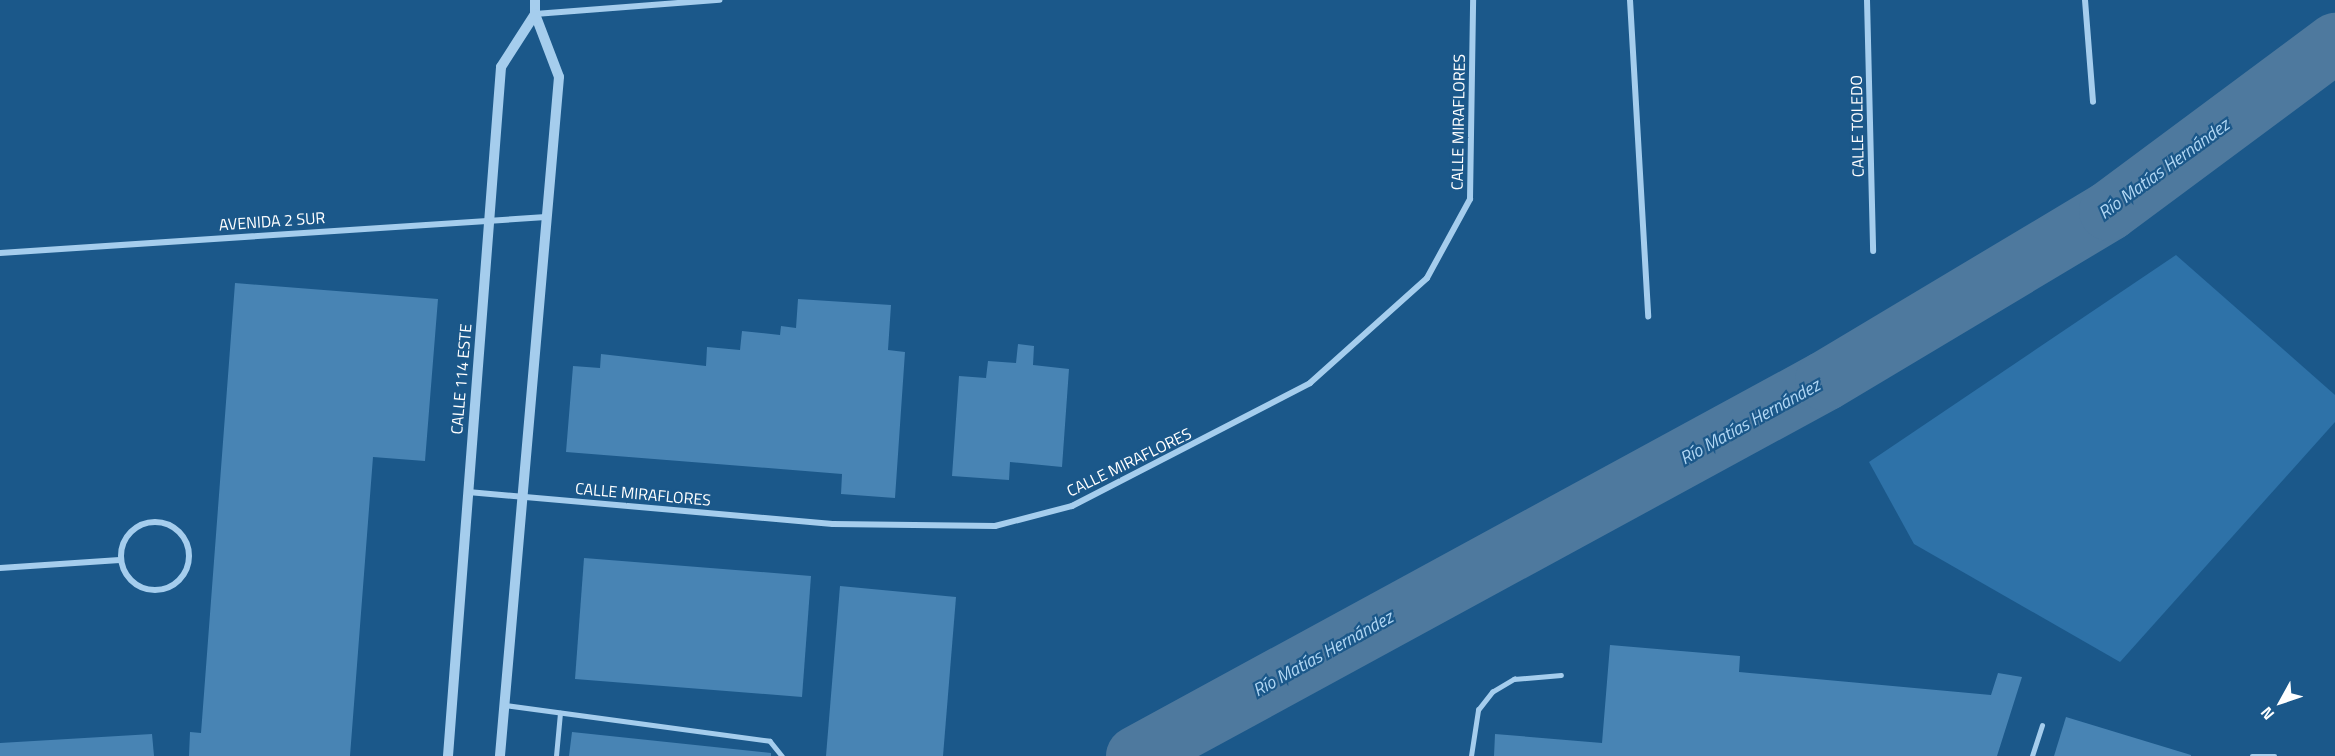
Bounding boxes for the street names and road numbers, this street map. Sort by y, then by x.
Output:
street label: CALLE MIRAFLORES [1447,54,1469,190]
street label: CALLE TOLEDO [1847,75,1867,177]
street label: AVENIDA 2 SUR [218,208,326,234]
street label: CALLE 114 ESTE [447,323,475,435]
street label: CALLE MIRAFLORES [1064,424,1194,500]
street label: CALLE MIRAFLORES [574,478,712,510]

